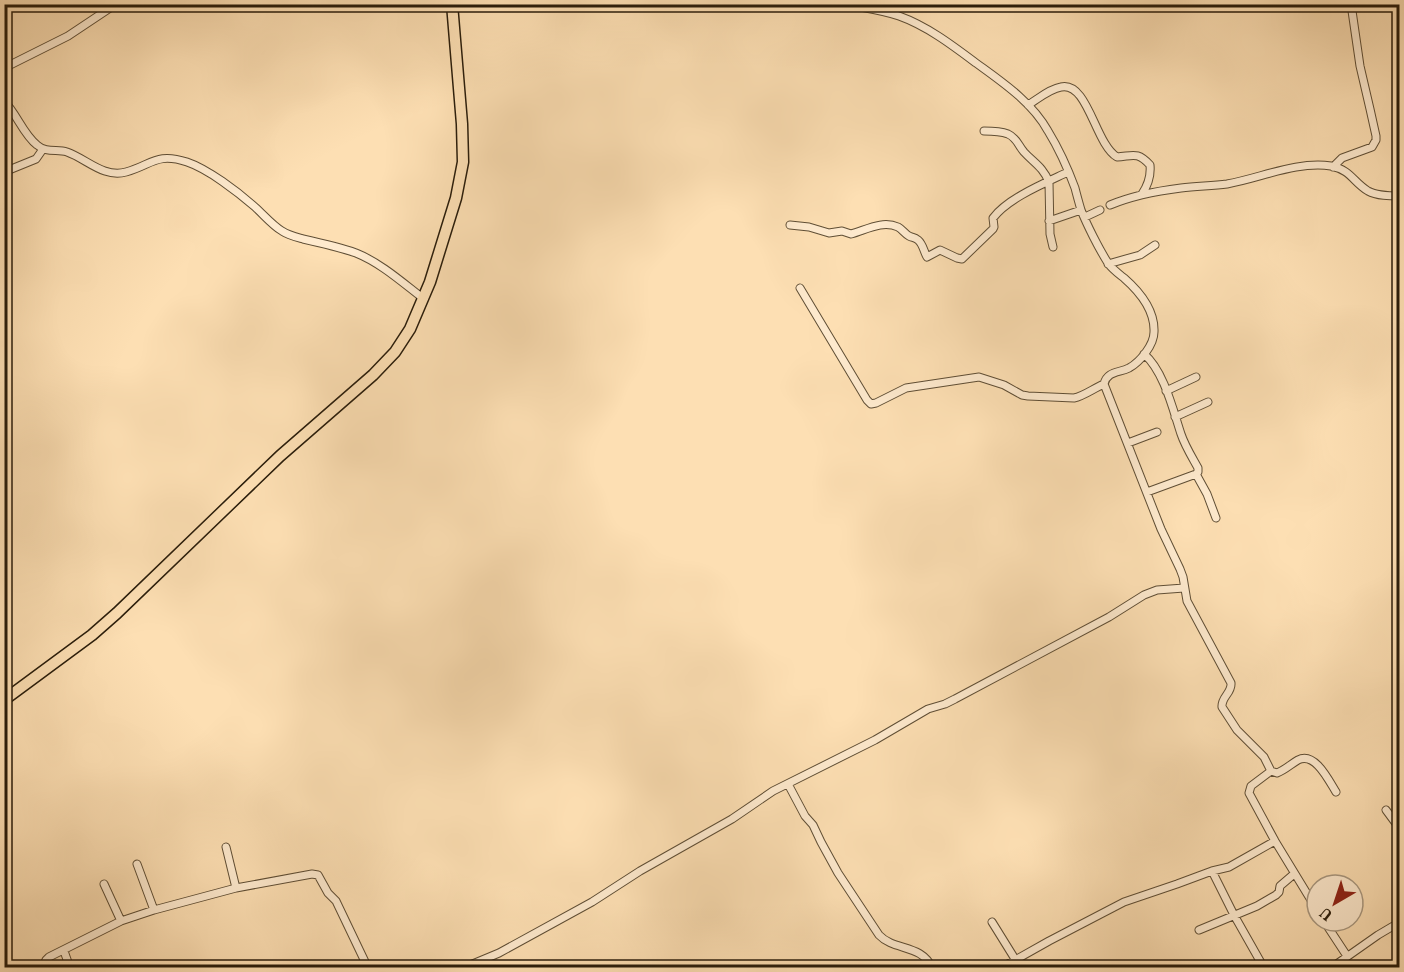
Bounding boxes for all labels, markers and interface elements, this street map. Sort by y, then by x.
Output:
north arrow [1305,873,1365,933]
text: U [1316,901,1338,925]

